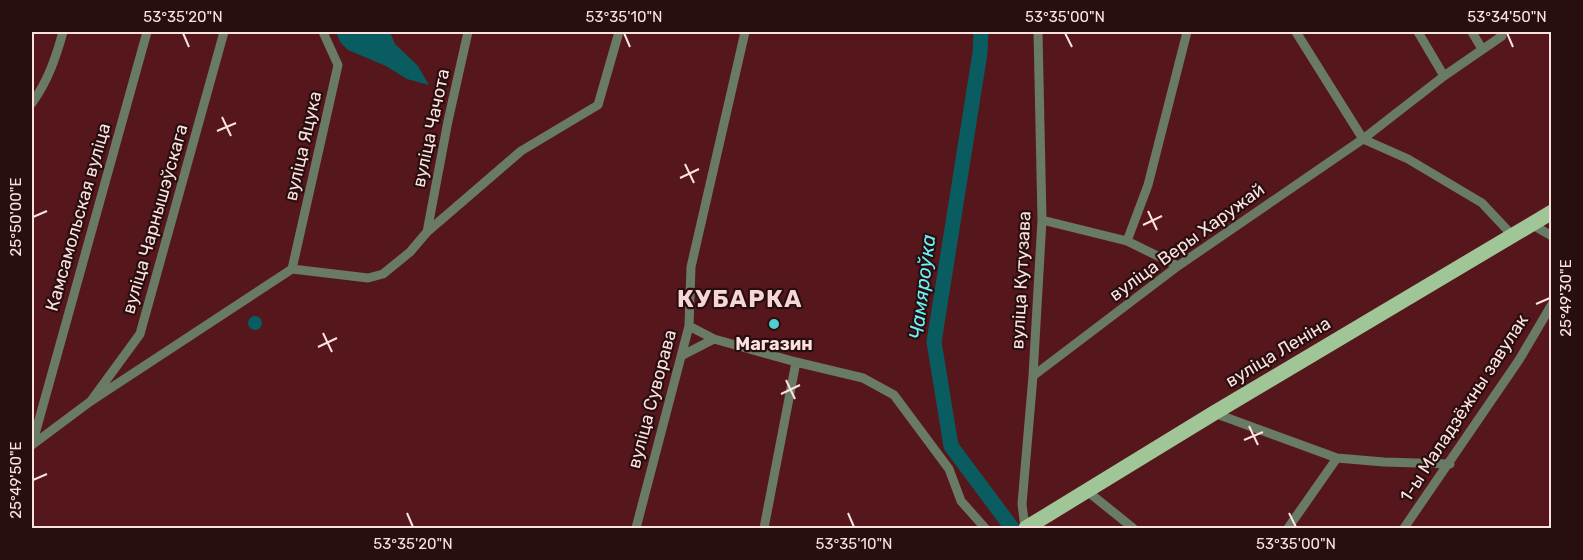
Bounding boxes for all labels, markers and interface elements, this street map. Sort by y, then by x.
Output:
text: 53°35'20"N [143,8,223,26]
text: 53°35'10"N [586,8,662,26]
text: 53°35'00"N [1025,8,1105,26]
text: 53°34'50"N [1467,8,1547,26]
street label: вуліца Чачота [408,67,454,189]
street label: вуліца Яцука [280,89,326,203]
street label: Камсамольская вуліца [41,120,115,314]
street label: вуліца Чарнышэўскага [117,122,193,316]
text: 25°50'00"E [7,178,25,257]
street label: вуліца Веры Харужай [1105,178,1269,306]
street label: вуліца Кутузава [1006,210,1036,350]
water label: Чамяроўка [904,233,940,341]
text: 25°49'30"E [1557,259,1575,337]
district label: КУБАРКА [677,285,803,313]
street label: 1-ы Маладзёжны завулак [1395,310,1533,506]
street label: вуліца Леніна [1221,312,1335,392]
marker: Магазин [767,317,781,331]
street label: вуліца Суворава [623,327,681,471]
place label: Магазин [735,333,813,355]
text: 25°49'50"E [7,441,25,519]
text: 53°35'20"N [373,535,453,553]
text: 53°35'10"N [816,535,892,553]
text: 53°35'00"N [1256,535,1336,553]

